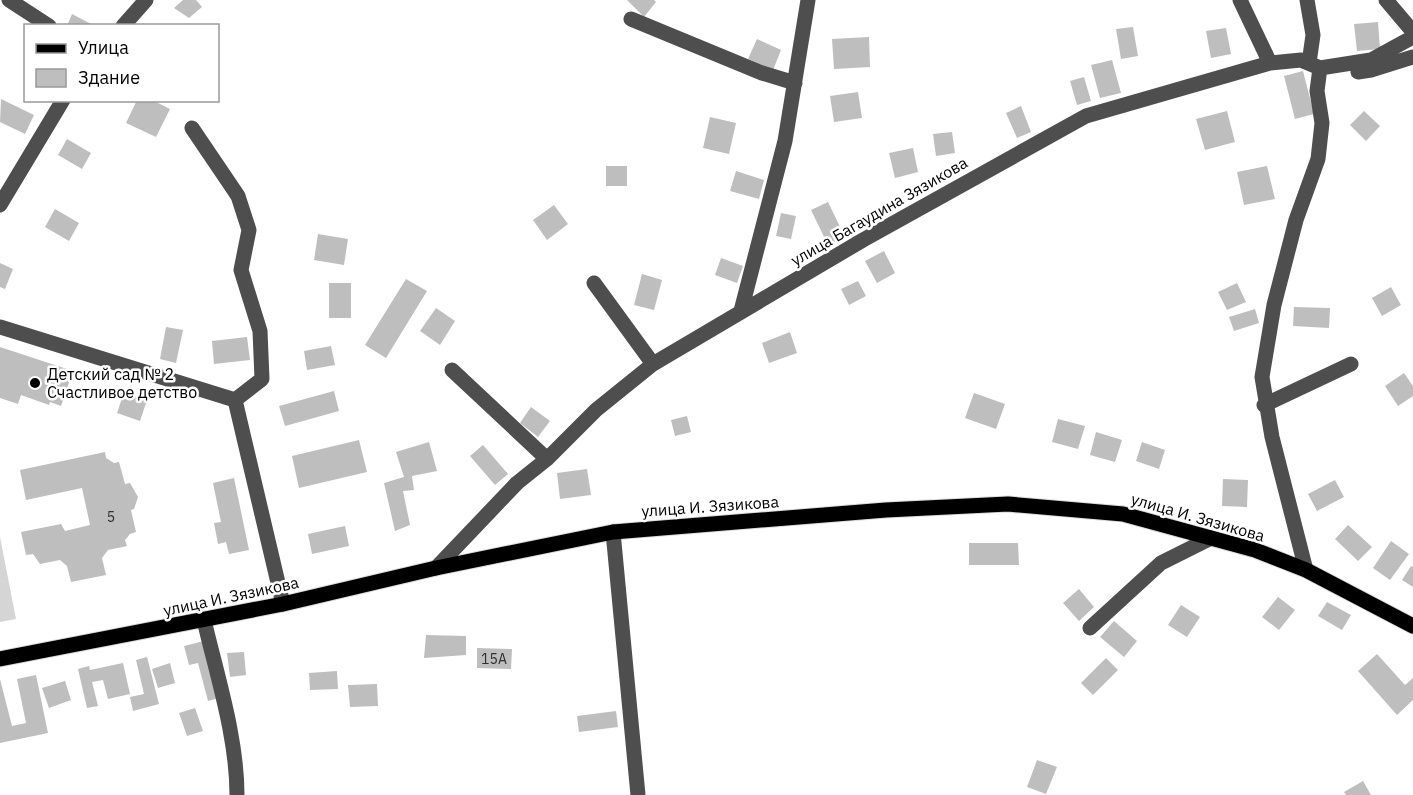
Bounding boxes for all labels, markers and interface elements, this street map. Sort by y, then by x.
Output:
legend [24,24,219,102]
text: Улица [78,36,129,59]
text: Здание [78,66,140,89]
street label: улица Багаудина Зязикова [787,152,971,270]
place label: Детский сад № 2 Счастливое детство [47,364,197,402]
marker: Детский сад № 2 Счастливое детство [28,376,42,390]
street label: улица И. Зязикова [1129,488,1267,546]
street label: улица И. Зязикова [641,491,780,521]
house number: 5 [107,508,115,526]
street label: улица И. Зязикова [161,572,301,620]
house number: 15А [481,650,507,668]

